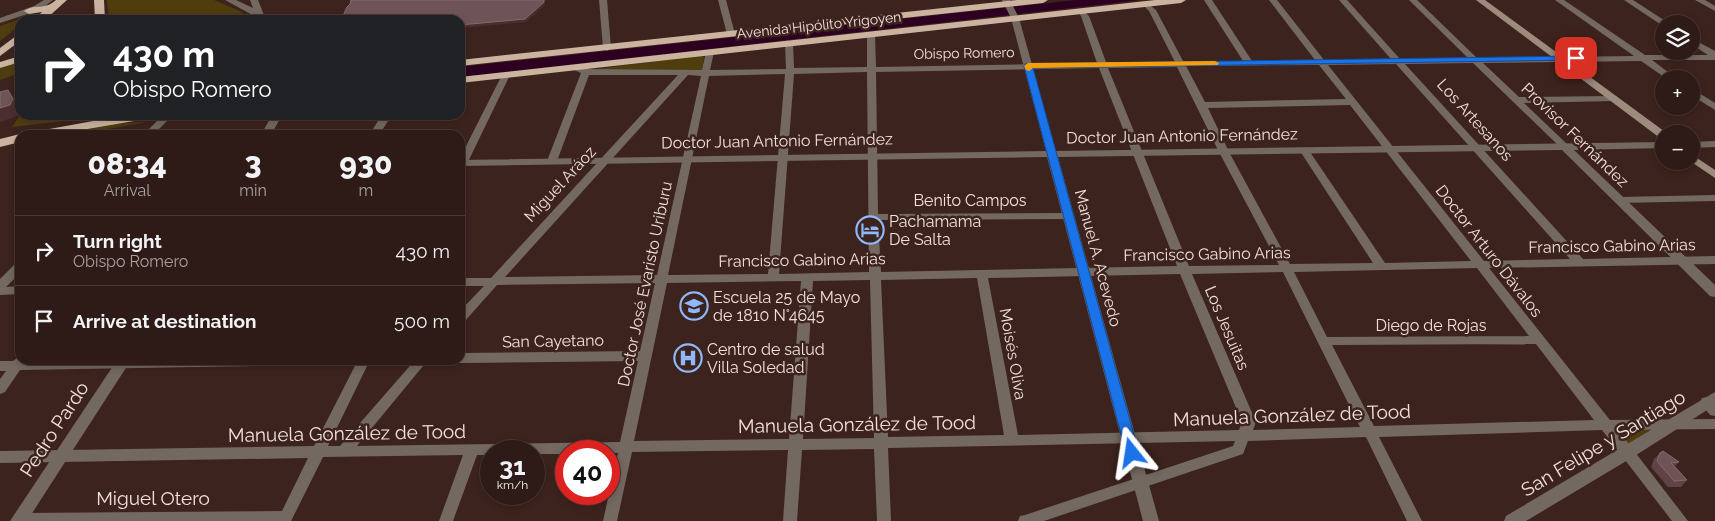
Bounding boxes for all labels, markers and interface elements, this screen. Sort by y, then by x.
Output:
street label: Avenida Hipólito Yrigoyen [736,8,902,42]
map controls [1655,15,1700,170]
button: layers [1655,15,1700,60]
text: 430 m [113,34,215,75]
icon: right [30,35,95,100]
pin [1555,37,1597,79]
street label: Obispo Romero [913,44,1015,62]
icon: arrive [1562,44,1590,72]
button: + [1655,70,1700,115]
street label: Los Artesanos [1433,75,1517,165]
text: Obispo Romero [113,76,271,102]
street label: Provisor Fernández [1517,79,1633,191]
street label: Doctor Juan Antonio Fernández [1066,124,1298,148]
button: − [1655,125,1700,170]
street label: Doctor Juan Antonio Fernández [661,129,893,153]
street label: Miguel Aráoz [520,142,600,226]
text: 08:34 [88,146,167,181]
text: 3 [244,146,262,181]
text: 930 [339,146,392,181]
street label: Doctor José Evaristo Uriburu [614,180,676,388]
text: Arrival [104,181,151,200]
text: min [239,181,267,200]
text: m [359,181,373,200]
street label: Doctor Arturo Dávalos [1432,181,1547,321]
street label: Manuel A. Acevedo [1071,187,1125,329]
street label: Benito Campos [913,191,1027,210]
place label: Pachamama De Salta [889,212,981,249]
hotel icon: Pachamama De Salta [855,215,885,245]
text: Turn right [73,230,162,252]
street label: Francisco Gabino Arias [1528,235,1696,257]
icon: right [30,237,58,265]
text: 430 m [396,240,450,262]
street label: Francisco Gabino Arias [1123,243,1291,265]
street label: Francisco Gabino Arias [718,249,886,271]
text: Obispo Romero [73,252,188,271]
street label: Los Jesuitas [1201,283,1253,373]
place label: Escuela 25 de Mayo de 1810 N°4645 [713,288,860,325]
school or university icon: Escuela 25 de Mayo de 1810 N°4645 [679,291,709,321]
icon: arrive [30,307,58,335]
street label: Moisés Oliva [996,307,1030,401]
text: Arrive at destination [73,310,257,332]
text: 500 m [394,310,450,332]
street label: Diego de Rojas [1376,316,1487,335]
street label: San Cayetano [502,331,604,351]
place label: Centro de salud Villa Soledad [707,340,825,377]
hospital icon: Centro de salud Villa Soledad [673,343,703,373]
street label: Pedro Pardo [15,377,93,481]
street label: San Felipe y Santiago [1517,385,1689,501]
street label: Manuela González de Tood [1173,400,1411,430]
street label: Manuela González de Tood [738,411,976,437]
street label: Manuela González de Tood [228,420,466,446]
position arrow [1105,426,1157,478]
speed limit sign: 40 [555,440,620,505]
text: 31 [499,451,526,481]
text: km/h [497,478,528,492]
street label: Miguel Otero [96,487,210,509]

